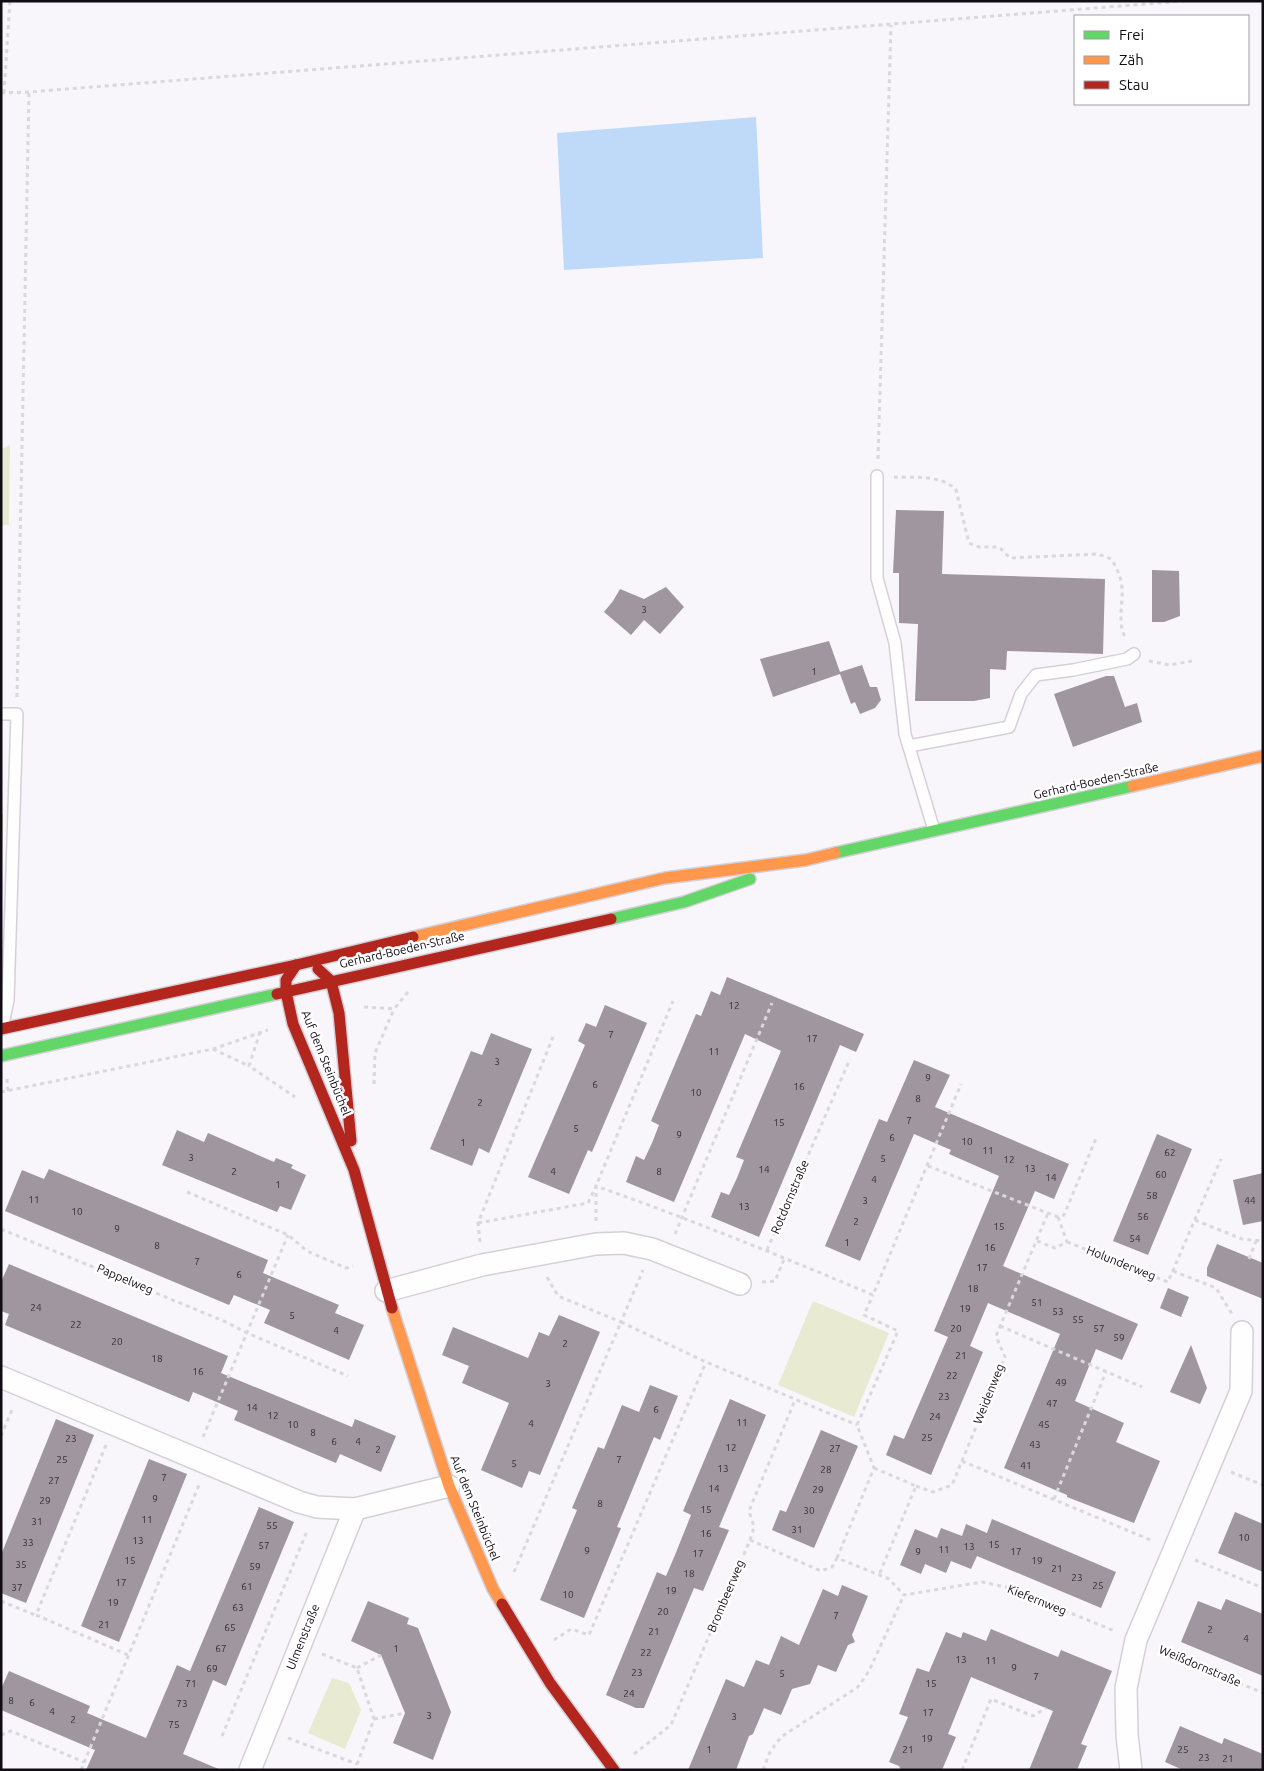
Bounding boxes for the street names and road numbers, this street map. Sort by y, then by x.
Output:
street label: Gerhard-Boeden-Straße [1032,760,1160,801]
street label: Gerhard-Boeden-Straße [338,929,466,970]
street label: Auf dem Steinbüchel [299,1008,354,1117]
street label: Rotdornstraße [768,1158,811,1236]
street label: Holunderweg [1085,1243,1158,1282]
street label: Pappelweg [95,1261,155,1296]
street label: Weidenweg [971,1362,1007,1426]
street label: Auf dem Steinbüchel [448,1453,503,1562]
street label: Brombeerweg [704,1558,747,1634]
street label: Kiefernweg [1006,1582,1069,1617]
street label: Ulmenstraße [283,1602,322,1672]
street label: Weißdornstraße [1157,1642,1243,1689]

